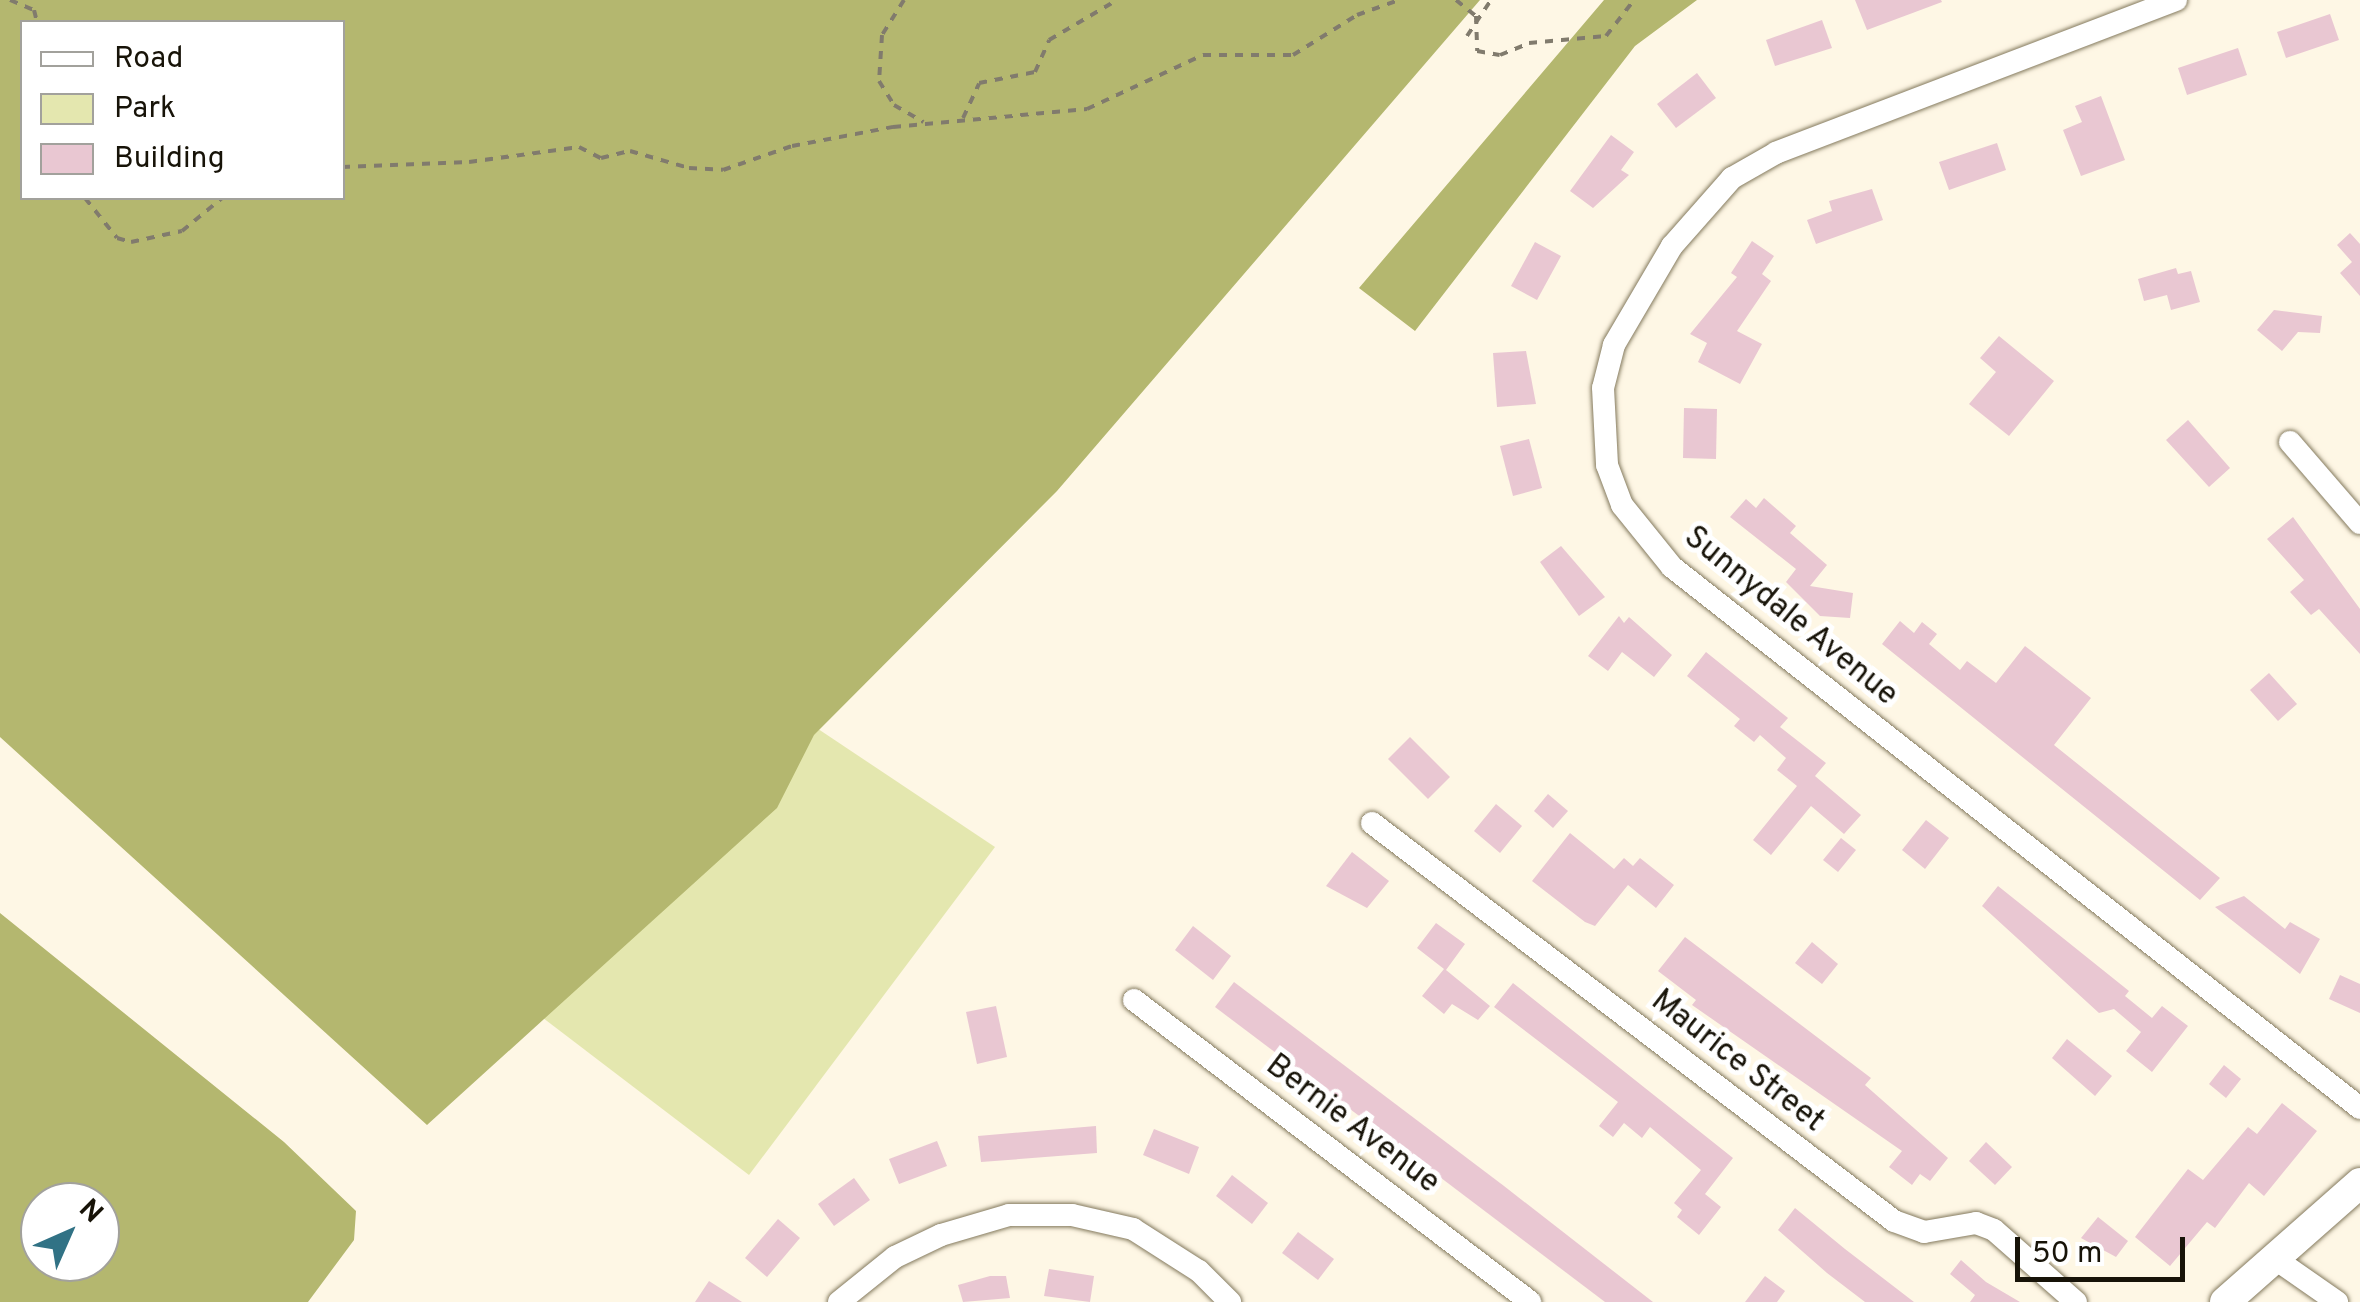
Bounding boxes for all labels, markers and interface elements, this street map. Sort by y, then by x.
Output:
legend [20,20,345,200]
text: Road [114,41,183,78]
text: Park [114,91,176,128]
text: Building [114,141,225,178]
street label: Sunnydale Avenue [1675,519,1905,715]
street label: Maurice Street [1643,982,1831,1142]
street label: Bernie Avenue [1257,1047,1447,1203]
north arrow [20,1182,120,1282]
text: N [70,1192,110,1232]
scale bar [2020,1217,2190,1279]
text: 50 m [2032,1236,2102,1273]

